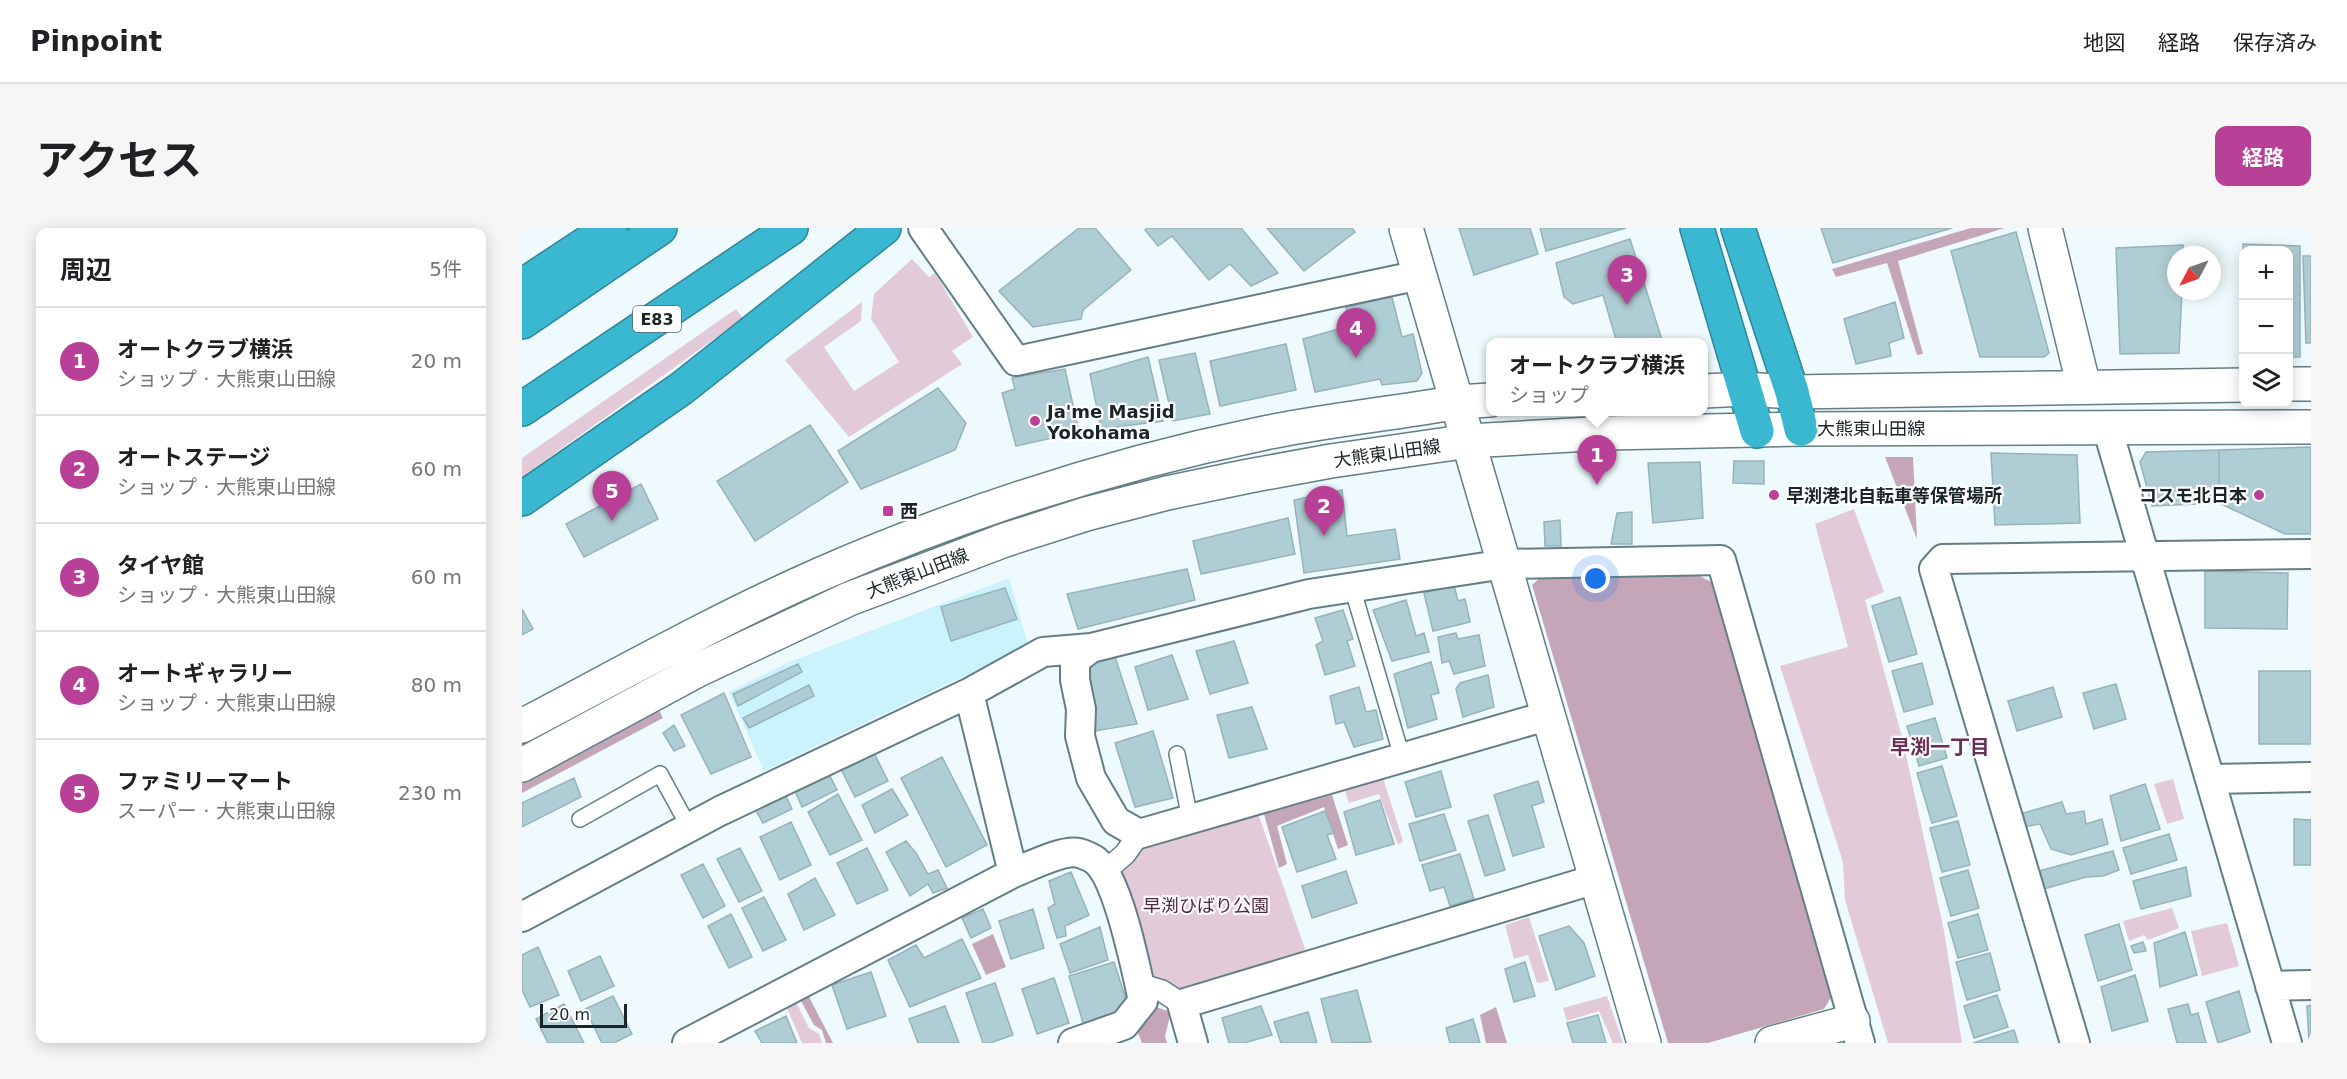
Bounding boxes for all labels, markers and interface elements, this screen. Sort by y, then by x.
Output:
text: Pinpoint [30,25,162,58]
text: 地図 [2083,31,2125,55]
text: 経路 [2158,31,2200,55]
text: 保存済み [2233,31,2317,55]
button: 経路 [2215,126,2311,186]
text: アクセス [36,136,202,185]
north arrow [2167,246,2221,300]
map controls [2239,246,2293,408]
button: + [2239,246,2293,300]
text: 周辺 [60,255,112,285]
pin: 3 [1608,256,1646,305]
text: 5件 [429,257,462,281]
button: − [2239,300,2293,354]
road number: E83 [633,306,681,332]
pin: 4 [1336,308,1376,358]
text: オートクラブ横浜 [117,337,293,362]
popup [1486,338,1708,416]
text: 1 [73,349,86,373]
text: 20 m [411,349,462,373]
text: オートクラブ横浜 [1509,353,1685,378]
button: layers [2239,354,2293,408]
text: ショップ · 大熊東山田線 [117,367,336,391]
text: ショップ [1509,383,1589,407]
place label: Ja'me Masjid Yokohama [1045,401,1175,443]
marker: Ja'me Masjid Yokohama [1028,414,1042,428]
street label: 大熊東山田線 [1817,418,1925,439]
street label: 大熊東山田線 [1332,435,1442,471]
pin: 1 [1578,436,1616,485]
text: オートステージ [117,445,271,470]
text: 2 [73,457,86,481]
text: 60 m [411,457,462,481]
pin: 5 [592,472,632,521]
text: ショップ · 大熊東山田線 [117,475,336,499]
place label: 早渕港北自転車等保管場所 [1786,485,2002,506]
place label: コスモ北日本 [2139,485,2247,506]
pin: 2 [1304,486,1344,536]
marker: 早渕港北自転車等保管場所 [1767,488,1781,502]
marker: コスモ北日本 [2252,488,2266,502]
place label: 西 [900,501,918,522]
marker: 西 [881,504,895,518]
street label: 大熊東山田線 [863,544,971,602]
text: タイヤ館 [117,553,204,578]
your location [1581,564,1610,593]
text: 3 [73,565,86,589]
text: 60 m [411,565,462,589]
text: ショップ · 大熊東山田線 [117,583,336,607]
text: オートギャラリー [117,661,293,686]
text: 4 [73,673,86,697]
text: 80 m [411,673,462,697]
text: ショップ · 大熊東山田線 [117,691,336,715]
district label: 早渕一丁目 [1890,735,1990,759]
text: ファミリーマート [117,769,293,794]
text: 5 [73,781,86,805]
text: 230 m [398,781,462,805]
text: スーパー · 大熊東山田線 [117,799,336,823]
park label: 早渕ひばり公園 [1143,895,1269,916]
scale bar [540,1001,627,1028]
text: 20 m [549,1005,590,1024]

